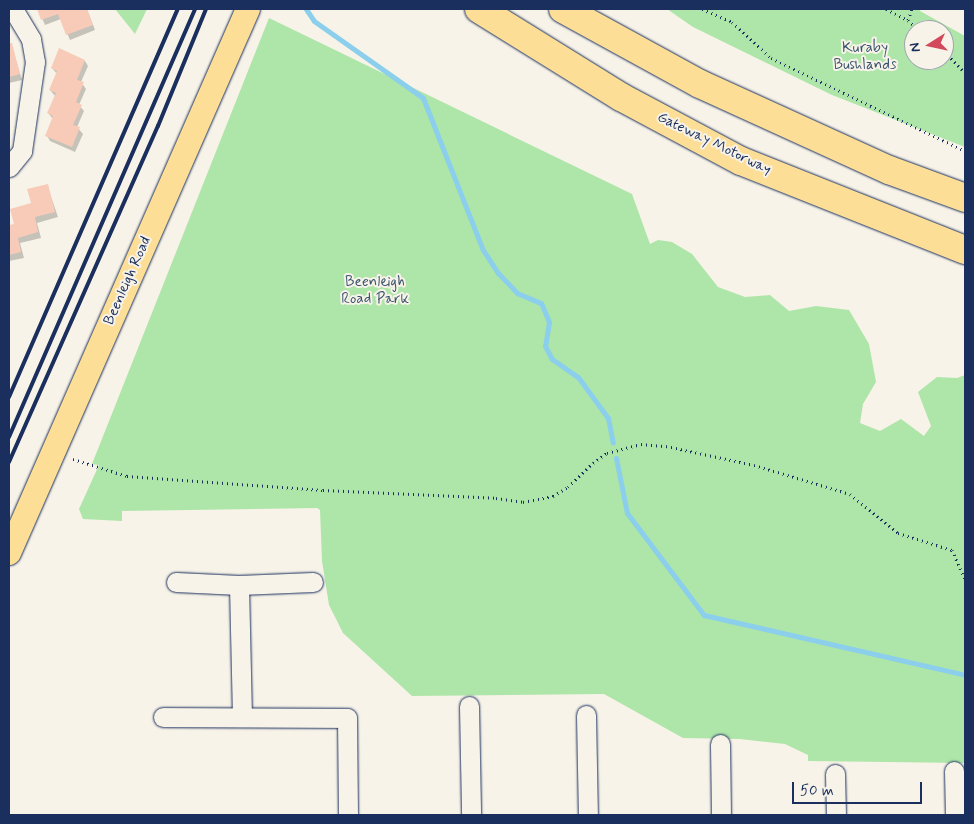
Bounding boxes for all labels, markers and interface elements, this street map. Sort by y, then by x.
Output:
north arrow [904,20,954,70]
park label: Kuraby Bushlands [833,39,897,74]
text: N [906,41,925,54]
street label: Gateway Motorway [654,109,774,179]
street label: Beenleigh Road [101,234,155,328]
park label: Beenleigh Road Park [343,273,407,308]
scale bar [794,772,924,804]
text: 50 m [800,781,834,801]

